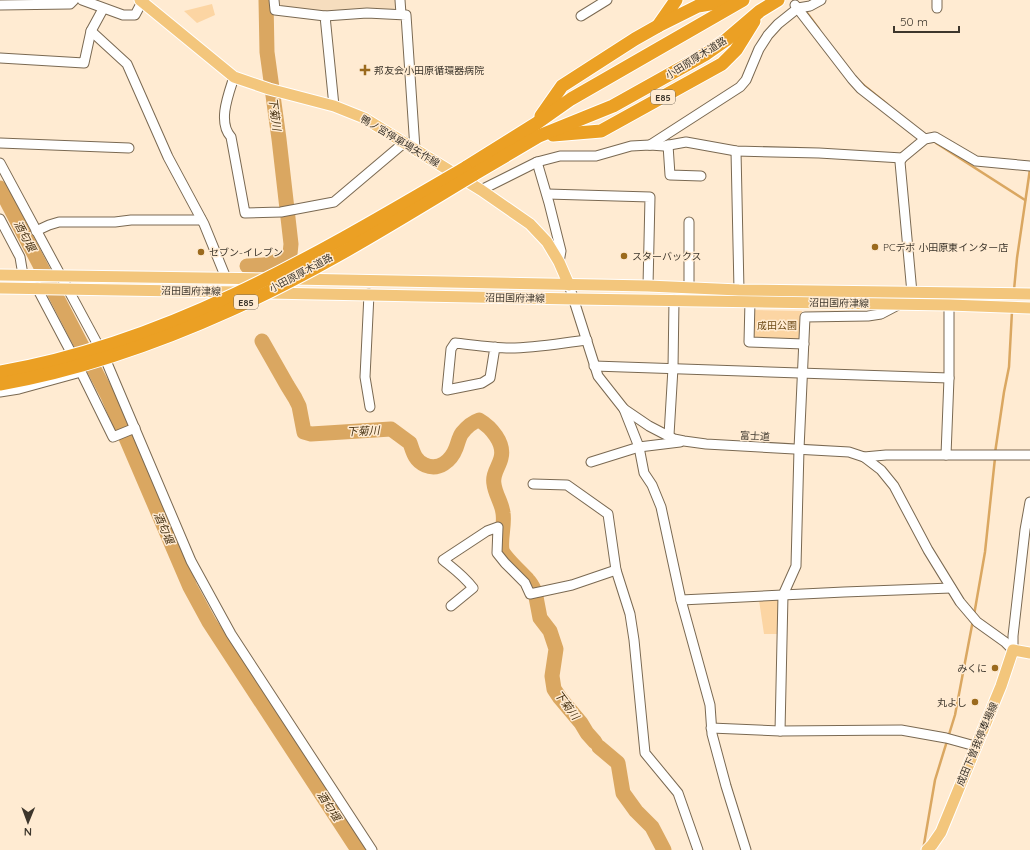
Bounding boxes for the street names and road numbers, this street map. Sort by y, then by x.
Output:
street label: 小田原厚木道路 [663,34,729,82]
road number: E85 [651,90,675,104]
street label: 鴨ノ宮停車場矢作線 [358,112,442,170]
street label: 小田原厚木道路 [267,251,335,295]
street label: 沼田国府津線 [161,284,221,298]
street label: 沼田国府津線 [485,291,545,305]
road number: E85 [234,295,258,309]
street label: 沼田国府津線 [809,296,869,310]
street label: 富士道 [740,429,770,443]
street label: 成田下曽我停車場線 [953,700,1001,788]

